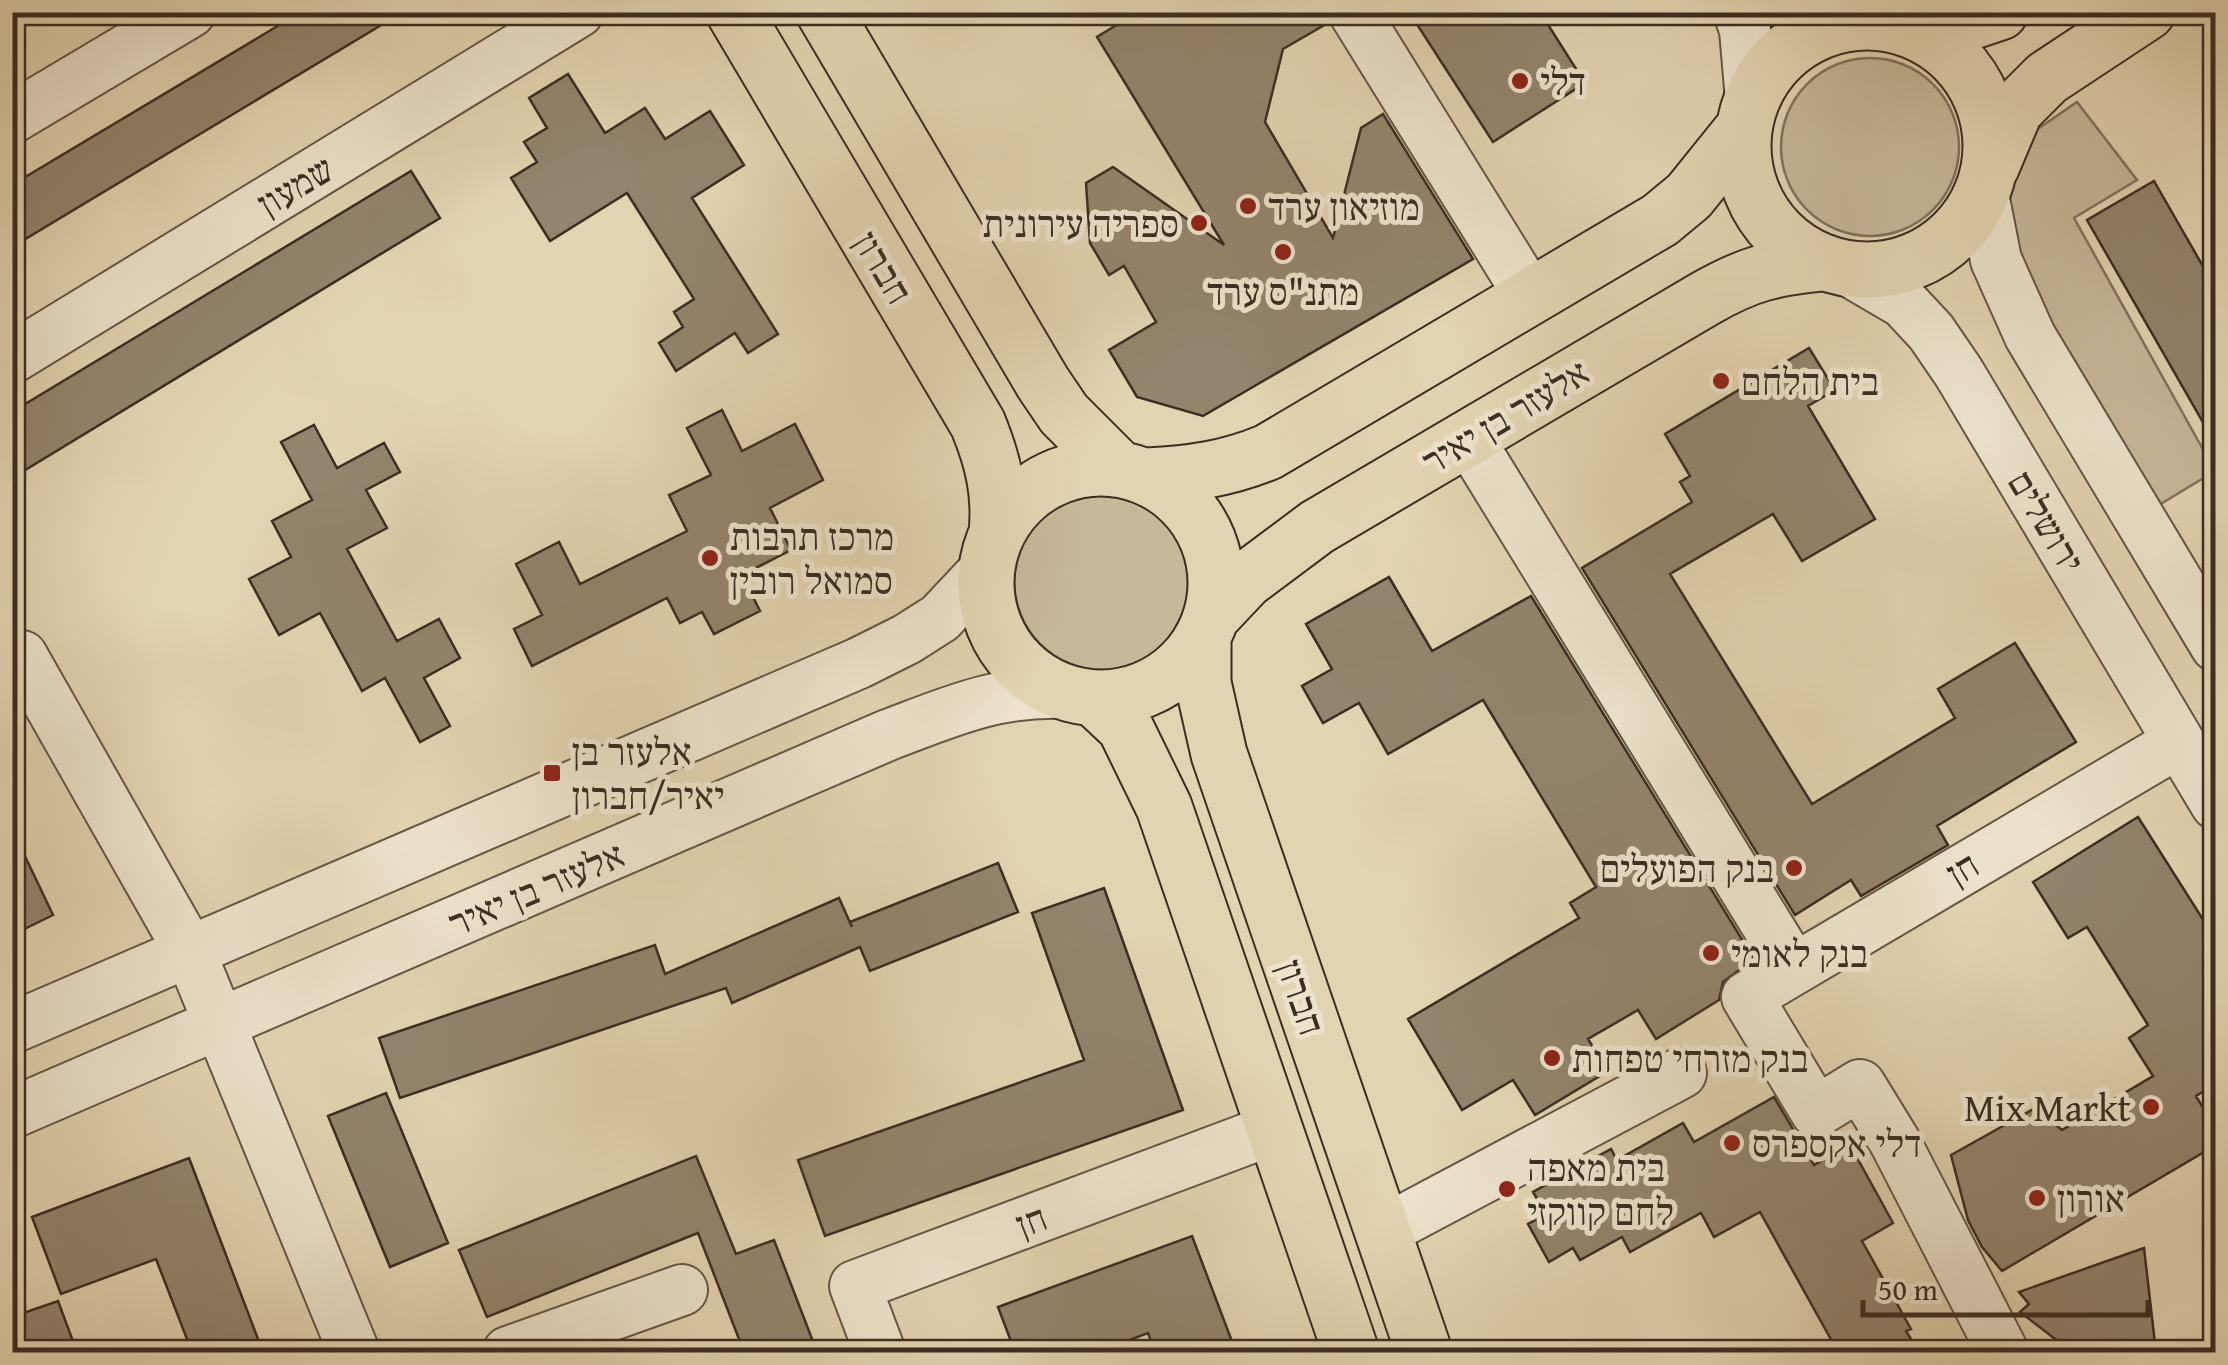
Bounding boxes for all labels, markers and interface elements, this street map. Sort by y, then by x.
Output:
place label: דלי [1540,53,1586,109]
marker: דלי [1509,70,1531,92]
street label: שמעון [246,140,344,230]
place label: מוזיאון ערד [1268,178,1420,234]
place label: ספריה עירונית [983,195,1179,251]
marker: מוזיאון ערד [1237,195,1259,217]
marker: ספריה עירונית [1188,212,1210,234]
street label: חברון [840,220,928,314]
marker: מתנ"ס ערד [1272,241,1294,263]
place label: מתנ"ס ערד [1207,263,1359,319]
street label: אלעזר בן יאיר [1411,344,1599,488]
place label: בית הלחם [1741,353,1879,409]
marker: בית הלחם [1710,370,1732,392]
street label: ירושלים [1994,459,2100,583]
place label: מרכז תרבות סמואל רובין [730,508,894,608]
marker: מרכז תרבות סמואל רובין [699,547,721,569]
place label: אלעזר בן יאיר/חברון [572,723,724,823]
marker: אלעזר בן יאיר/חברון [541,762,563,784]
street label: אלעזר בן יאיר [439,826,633,950]
street label: חן [1935,836,1989,900]
place label: בנק הפועלים [1600,840,1774,896]
marker: בנק הפועלים [1783,857,1805,879]
place label: בנק לאומי [1731,925,1868,981]
marker: בנק לאומי [1700,942,1722,964]
street label: חברון [1263,952,1341,1042]
place label: בנק מזרחי טפחות [1572,1030,1809,1086]
marker: בנק מזרחי טפחות [1541,1047,1563,1069]
place label: Mix Markt [1964,1079,2131,1135]
marker: Mix Markt [2140,1096,2162,1118]
place label: דלי אקספרס [1752,1115,1921,1171]
marker: דלי אקספרס [1721,1132,1743,1154]
place label: בית מאפה לחם קווקזי [1527,1139,1674,1239]
place label: אורון [2057,1170,2125,1226]
marker: בית מאפה לחם קווקזי [1496,1178,1518,1200]
marker: אורון [2026,1187,2048,1209]
street label: חן [1007,1189,1055,1251]
scale bar [1863,1255,2148,1317]
text: 50 m [1878,1267,1938,1311]

